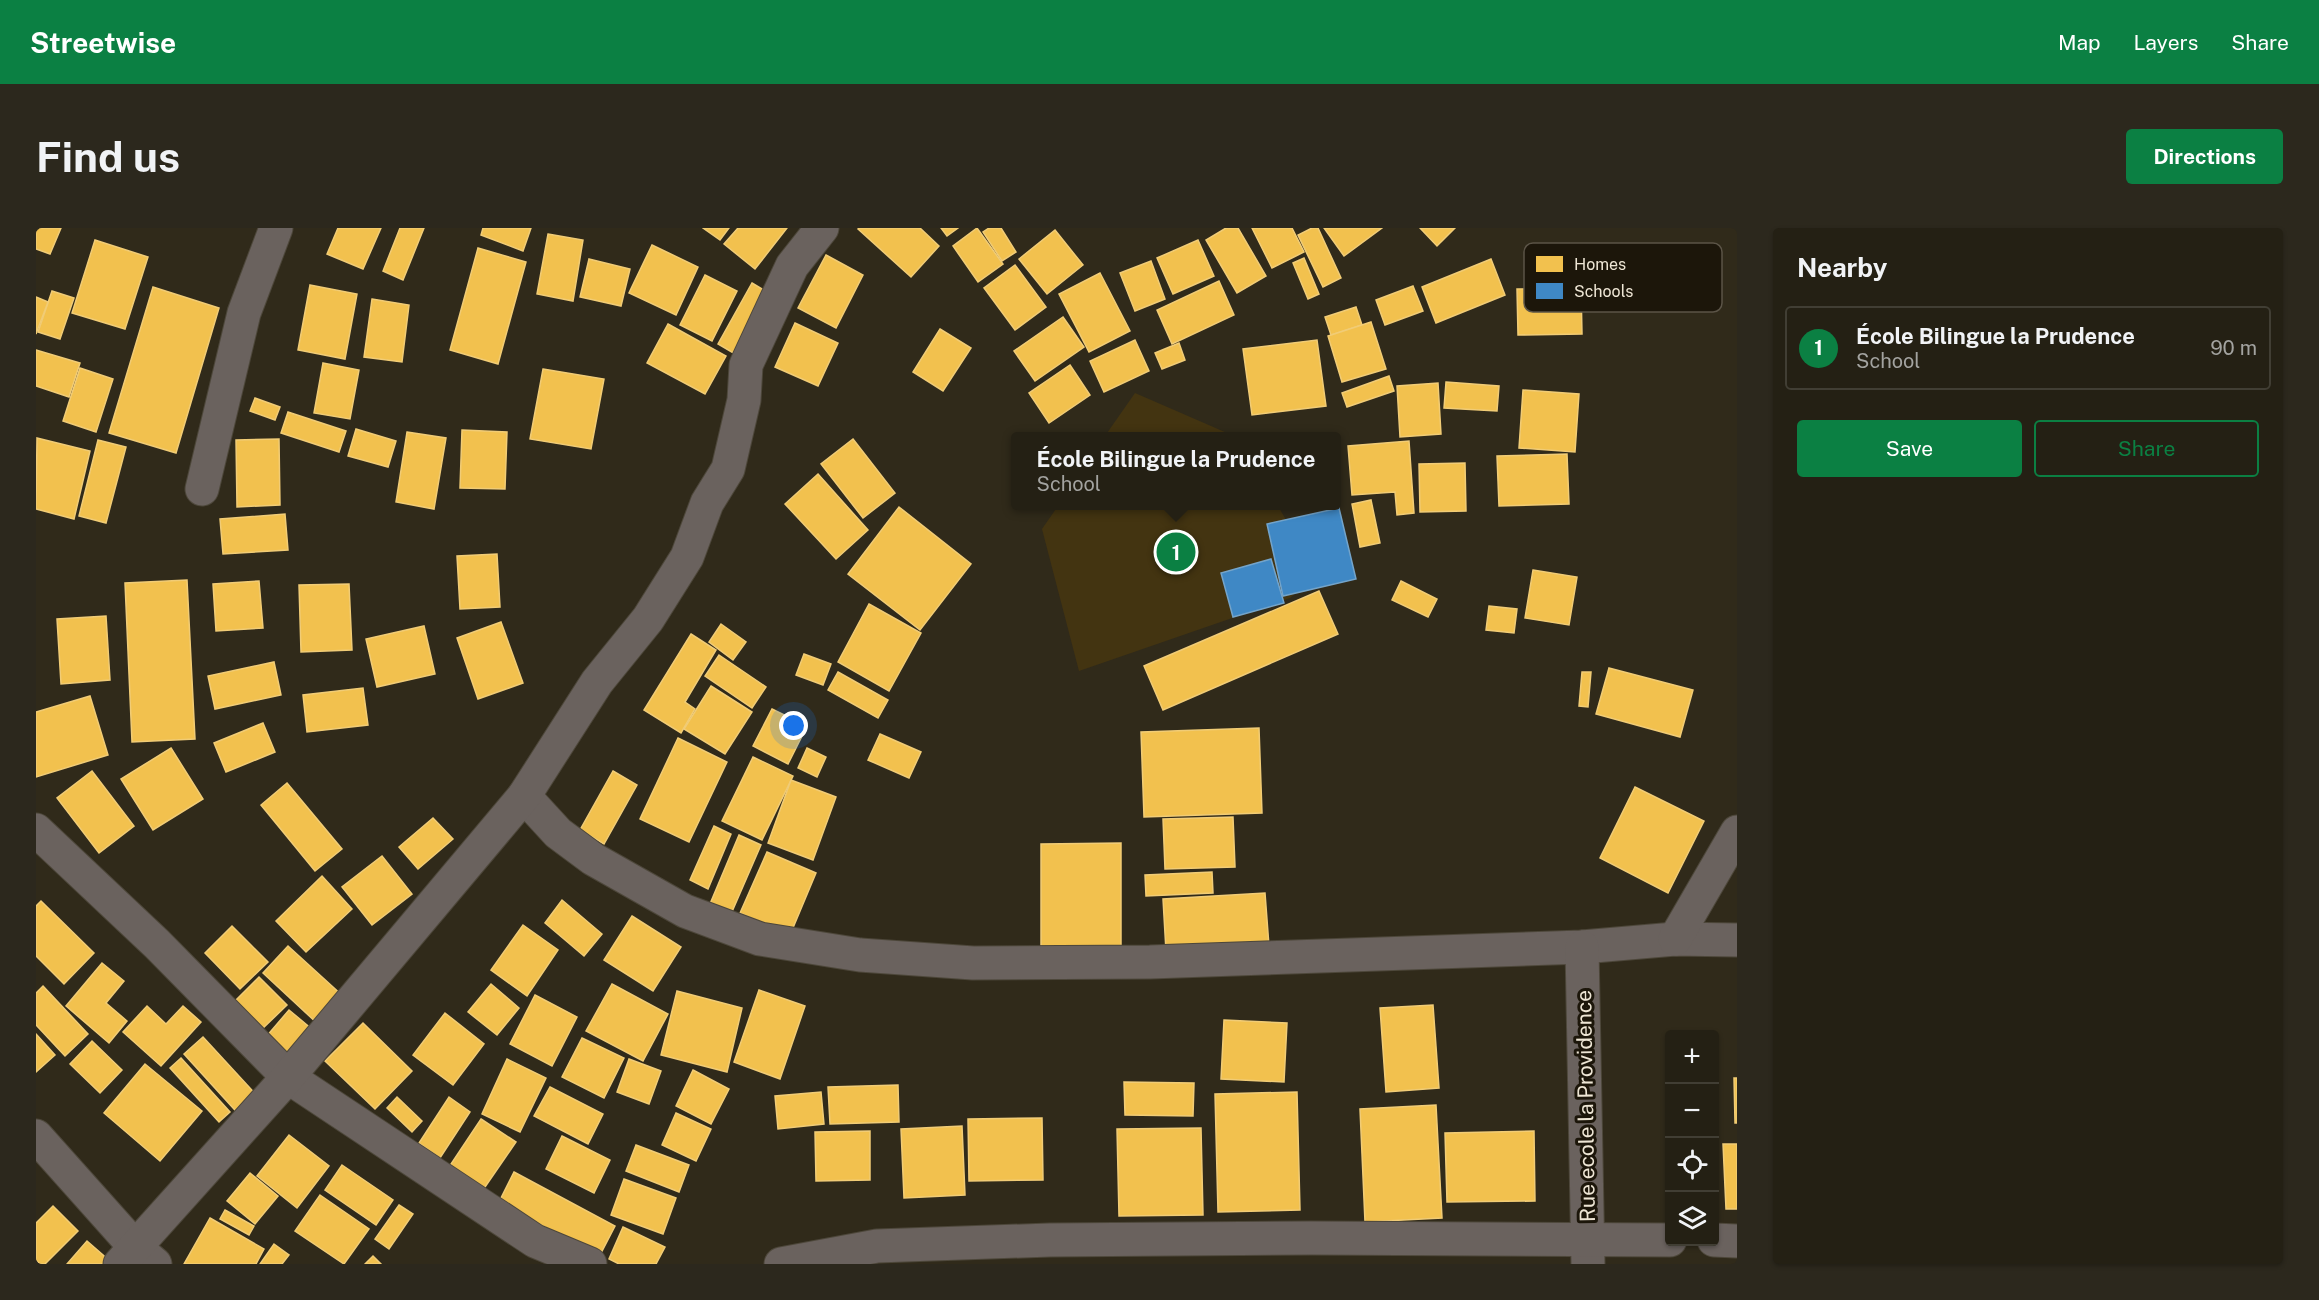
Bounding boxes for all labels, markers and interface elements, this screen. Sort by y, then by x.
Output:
text: Streetwise [30,26,176,59]
text: Map [2058,30,2101,55]
text: Layers [2134,30,2198,55]
text: Share [2231,30,2289,55]
button: Directions [2126,129,2283,184]
text: Find us [36,132,180,181]
legend [1524,243,1722,312]
text: Nearby [1797,252,1887,283]
text: Homes [1574,255,1626,274]
text: Schools [1574,282,1633,301]
text: École Bilingue la Prudence [1856,323,2135,349]
text: 1 [1814,336,1823,360]
text: 90 m [2210,336,2257,360]
text: School [1856,349,1920,373]
button: Save [1797,420,2022,477]
button: Share [2034,420,2259,477]
popup [1011,432,1341,510]
text: École Bilingue la Prudence [1037,446,1315,472]
text: School [1037,472,1101,496]
pin: 1 [1156,530,1196,574]
your location [779,711,808,740]
street label: Rue ecole la Providence [1571,990,1600,1222]
map controls [1665,1030,1719,1246]
button: + [1665,1030,1719,1084]
button: − [1665,1084,1719,1138]
button: locate [1665,1138,1719,1192]
button: layers [1665,1192,1719,1246]

